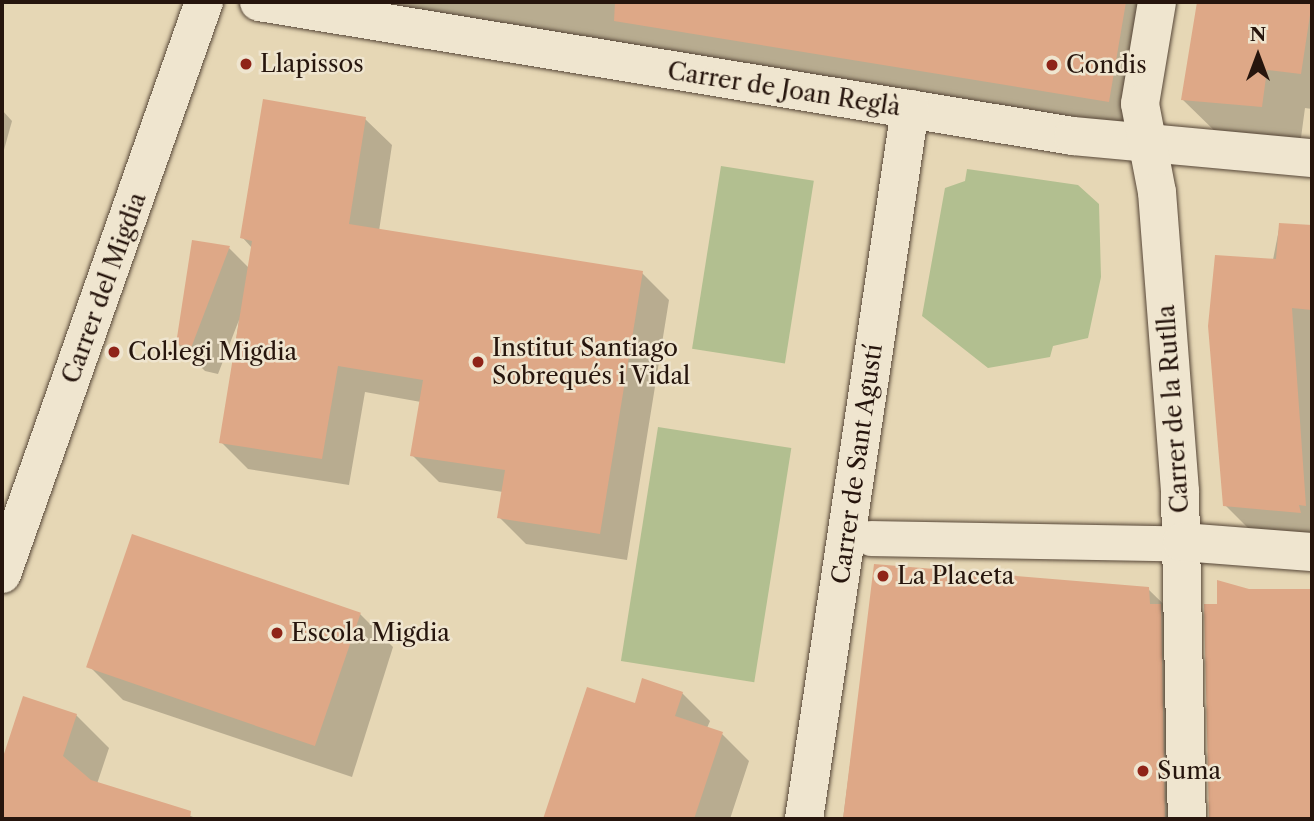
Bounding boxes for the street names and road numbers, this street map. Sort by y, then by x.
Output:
street label: Carrer de Joan Reglà [665,56,903,122]
street label: Carrer del Migdia [56,189,152,387]
street label: Carrer de la Rutlla [1151,304,1195,514]
street label: Carrer de Sant Agustí [826,341,888,587]

